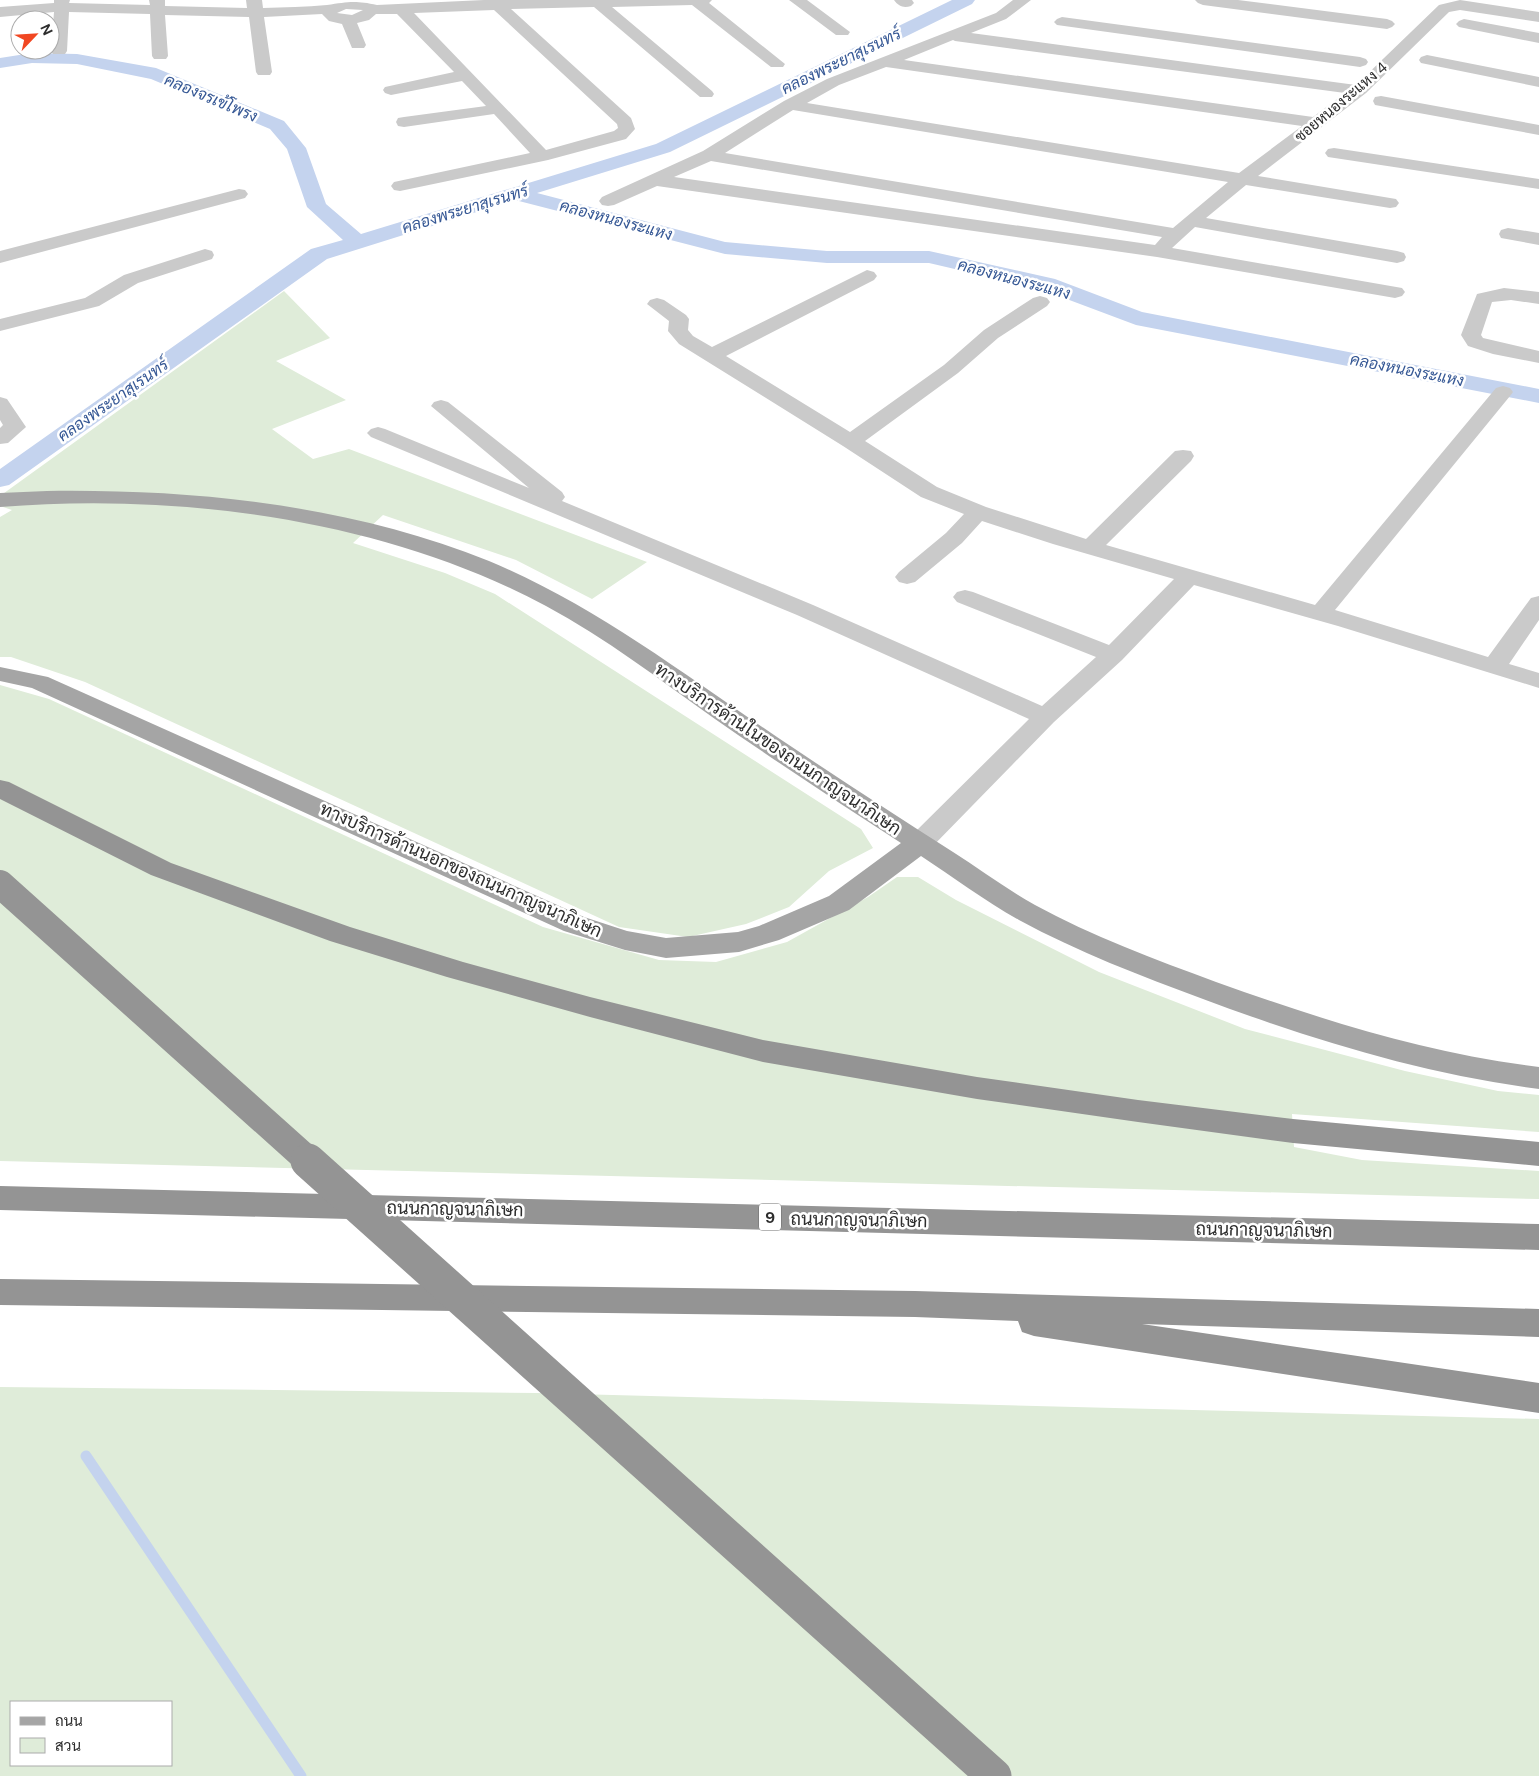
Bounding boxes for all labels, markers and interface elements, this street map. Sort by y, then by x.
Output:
north arrow [10,10,60,60]
water label: คลองพระยาสุเรนทร์ [777,20,907,100]
text: N [36,21,57,38]
street label: ซอยหนองระแหง 4 [1291,57,1391,147]
water label: คลองจรเข้โพรง [161,68,261,127]
water label: คลองพระยาสุเรนทร์ [399,177,533,239]
water label: คลองหนองระแหง [557,195,675,245]
water label: คลองหนองระแหง [955,254,1073,304]
water label: คลองหนองระแหง [1348,349,1466,391]
water label: คลองพระยาสุเรนทร์ [52,351,175,447]
street label: ทางบริการด้านในของถนนกาญจนาภิเษก [650,657,906,841]
street label: ทางบริการด้านนอกของถนนกาญจนาภิเษก [316,797,606,943]
street label: ถนนกาญจนาภิเษก [386,1196,524,1222]
road number: 9 [759,1204,781,1230]
street label: ถนนกาญจนาภิเษก [790,1207,928,1233]
street label: ถนนกาญจนาภิเษก [1195,1217,1333,1243]
legend [10,1701,172,1766]
text: ถนน [55,1711,83,1731]
text: สวน [55,1736,81,1756]

